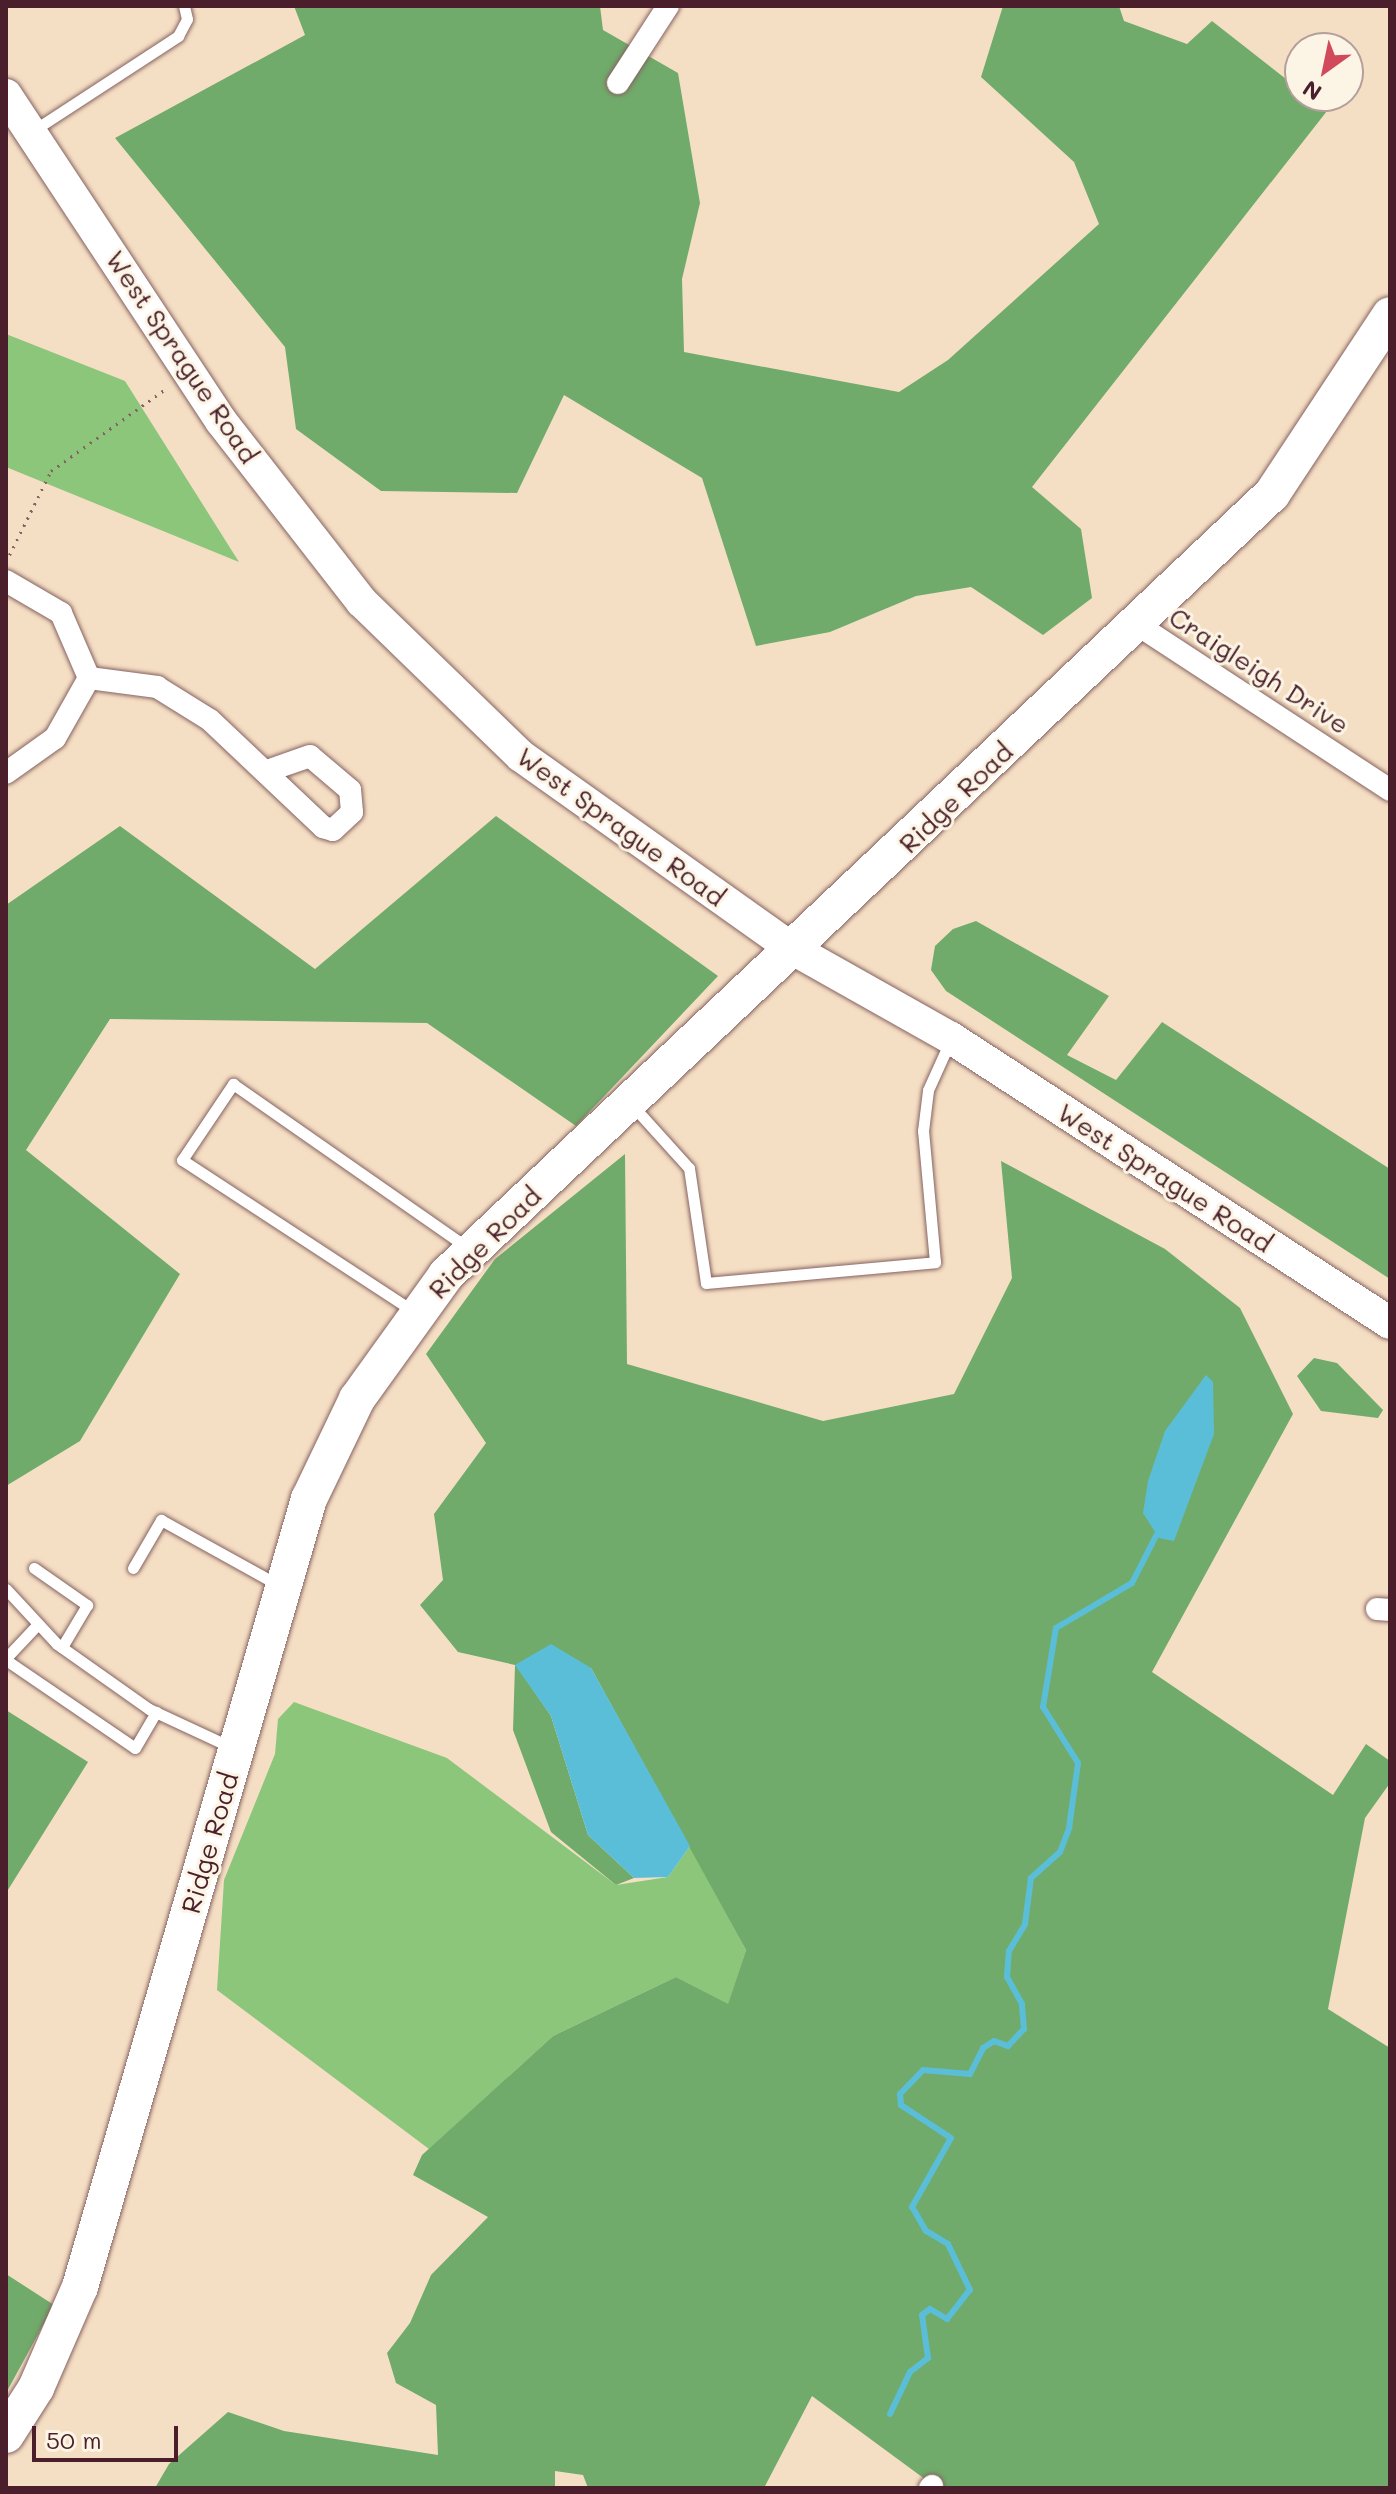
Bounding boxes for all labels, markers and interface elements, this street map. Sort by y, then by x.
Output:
north arrow [1284,32,1364,112]
text: N [1297,74,1327,108]
street label: West Sprague Road [99,245,265,469]
street label: Craigleigh Drive [1163,601,1355,741]
street label: Ridge Road [893,736,1019,860]
street label: West Sprague Road [511,741,731,913]
street label: West Sprague Road [1052,1097,1278,1259]
street label: Ridge Road [423,1181,547,1305]
street label: Ridge Road [175,1769,245,1917]
scale bar [36,2410,182,2460]
text: 50 m [46,2424,102,2455]

